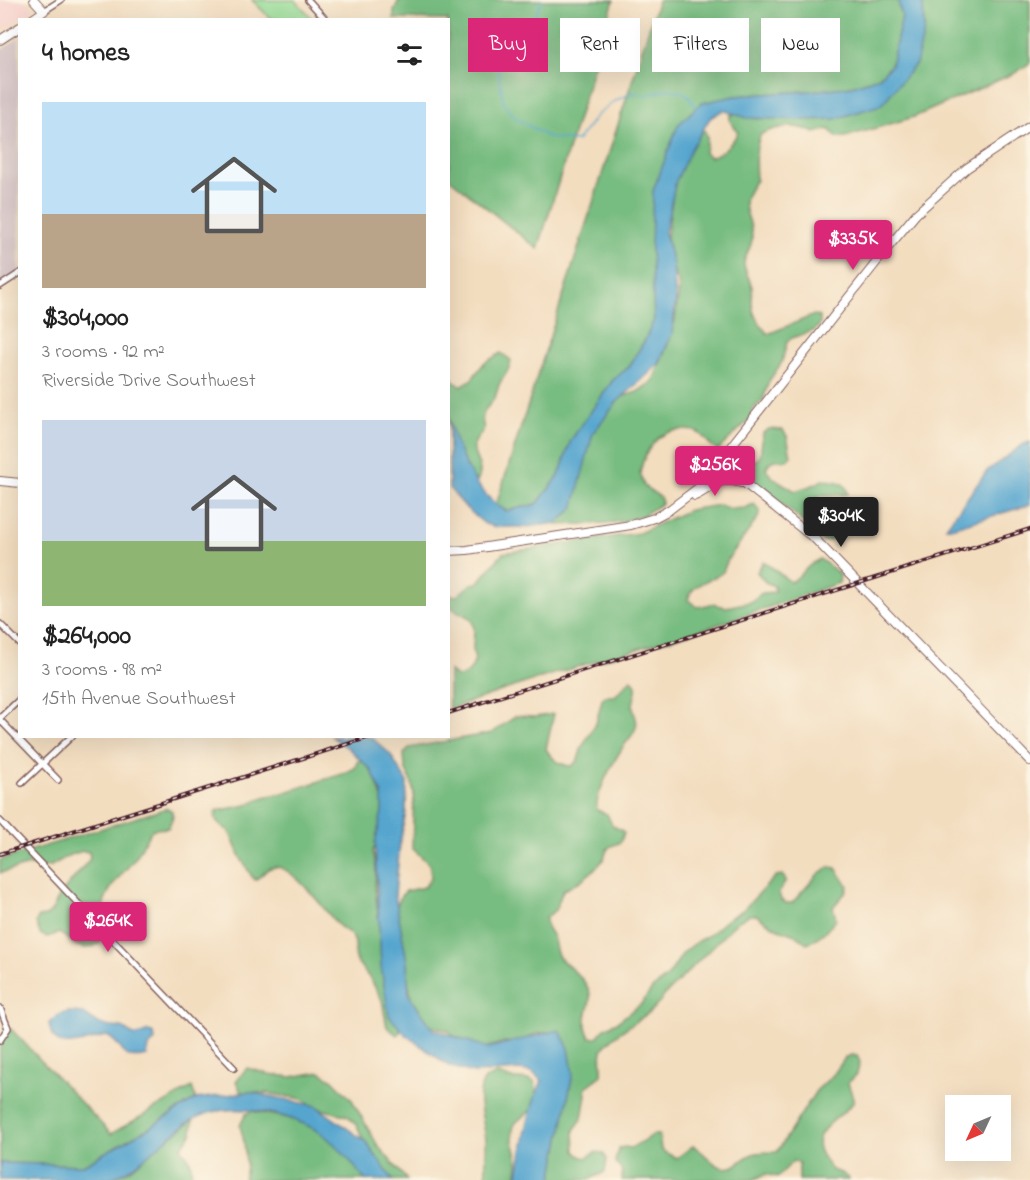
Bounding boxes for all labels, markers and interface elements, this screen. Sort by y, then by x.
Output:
chip: Buy [468,18,548,72]
chip: Rent [560,18,640,72]
chip: Filters [652,18,749,72]
chip: New [761,18,840,72]
text: 4 homes [42,35,130,73]
icon: filters [393,38,426,71]
icon: home [180,141,288,249]
pin: $335K [811,220,895,271]
text: $335K [828,225,878,254]
text: $304,000 [42,300,129,338]
text: 3 rooms · 92 m² [42,338,165,367]
text: Riverside Drive Southwest [42,367,256,396]
pin: $256K [673,446,757,497]
text: $256K [689,451,741,480]
icon: home [180,459,288,567]
pin: $304K [799,497,883,548]
text: $304K [818,502,864,531]
text: $264,000 [42,618,131,656]
text: 3 rooms · 98 m² [42,656,162,685]
text: 15th Avenue Southwest [42,685,236,714]
pin: $264K [66,902,150,953]
text: $264K [84,907,132,936]
north arrow [945,1095,1011,1161]
map controls [945,1095,1011,1161]

